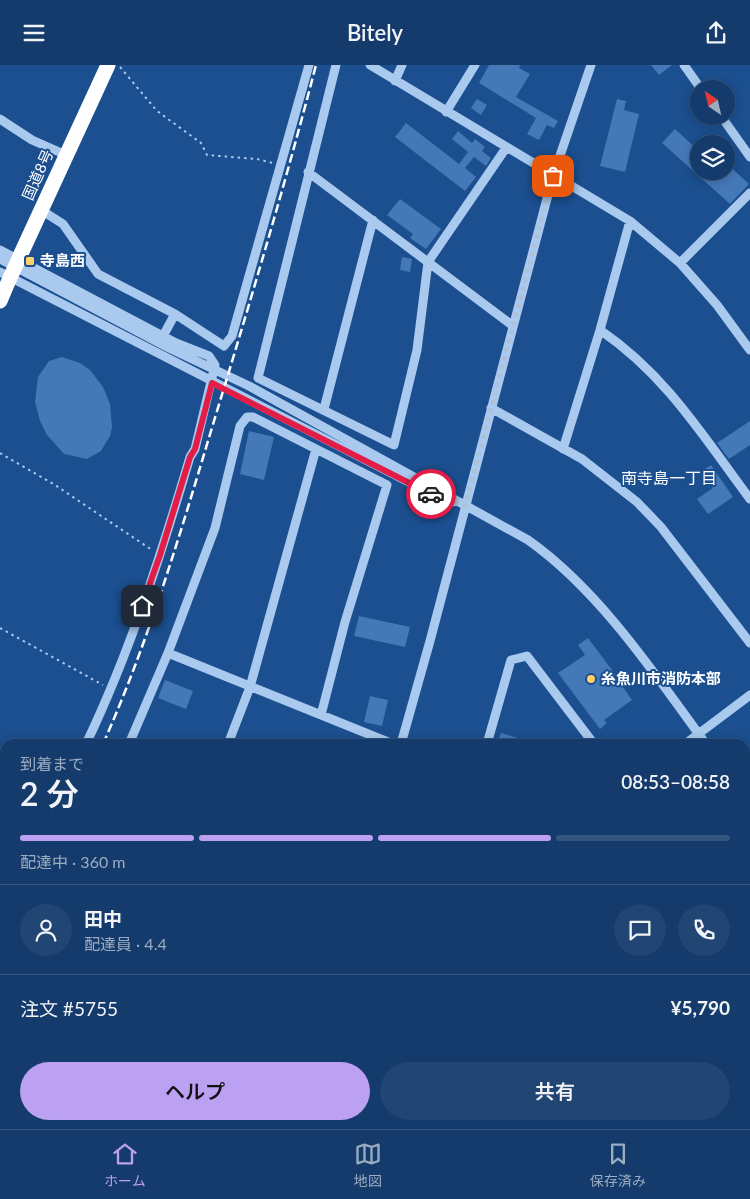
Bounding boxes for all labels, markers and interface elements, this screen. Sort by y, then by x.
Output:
icon: menu [20,19,48,47]
text: Bitely [347,19,403,46]
icon: share [702,19,730,47]
north arrow [690,80,735,125]
map controls [690,80,735,180]
button: layers [690,135,735,180]
street label: 国道8号 [18,146,56,203]
pin [532,155,574,197]
icon: bag [539,162,567,190]
place label: 寺島西 [40,251,85,269]
marker: 寺島西 [24,255,36,267]
district label: 南寺島一丁目 [621,468,717,487]
courier [406,469,456,519]
icon: car [417,480,445,508]
pin [121,585,163,627]
icon: home [128,592,156,620]
place label: 糸魚川市消防本部 [601,669,721,687]
marker: 糸魚川市消防本部 [585,673,597,685]
text: 到着まで [20,754,84,773]
text: 08:53–08:58 [621,770,730,793]
text: 2 分 [20,774,79,813]
text: 配達中 · 360 m [20,852,125,871]
button: person [20,904,72,956]
button: chat [614,904,666,956]
button: phone [678,904,730,956]
text: 田中 [84,907,122,930]
text: 配達員 · 4.4 [84,934,167,953]
text: ¥5,790 [670,996,730,1019]
text: 注文 #5755 [20,997,118,1020]
button: ヘルプ [20,1062,370,1120]
button: 共有 [380,1062,730,1120]
tab: ホーム [104,1140,146,1190]
tab: 地図 [354,1140,382,1190]
tab: 保存済み [590,1140,646,1190]

